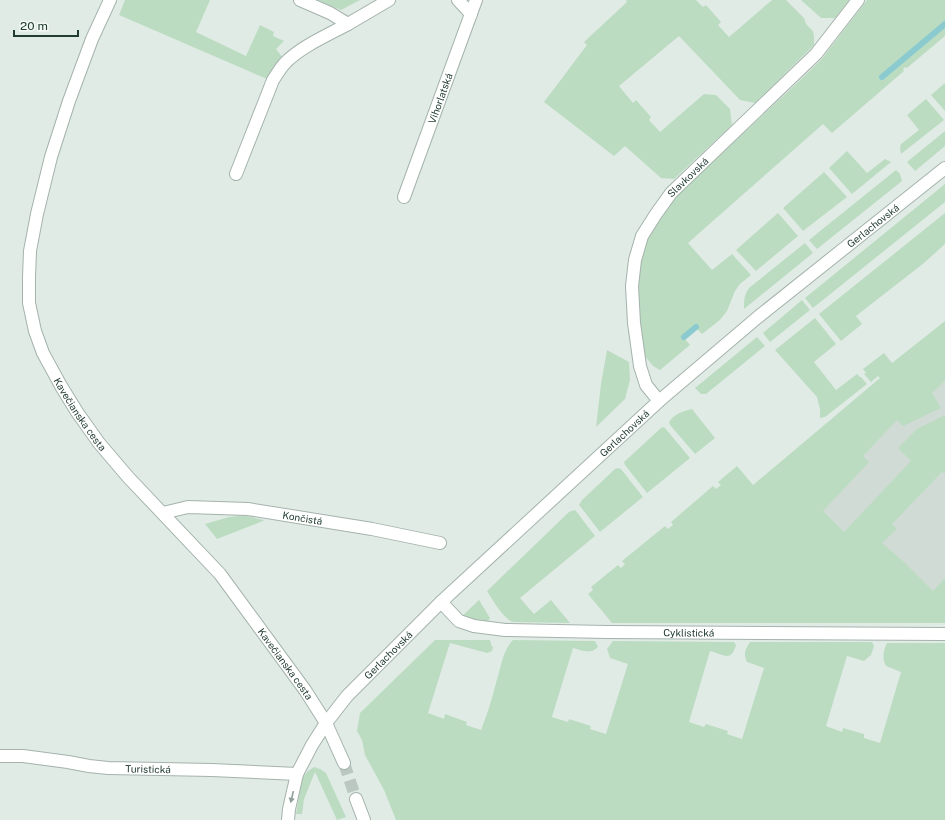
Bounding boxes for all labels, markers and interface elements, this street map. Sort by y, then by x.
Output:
scale bar [14,12,78,38]
text: 20 m [20,19,48,33]
street label: Vihorlatská [425,71,455,125]
street label: Slavkovská [665,155,711,199]
street label: Gerlachovská [844,201,901,250]
street label: Kavečianska cesta [52,375,109,453]
street label: Gerlachovská [597,407,651,459]
street label: Končistá [282,509,323,527]
street label: Kavečianska cesta [256,626,316,702]
street label: Cyklistická [663,626,714,639]
street label: Gerlachovská [362,628,415,681]
street label: Turistická [125,762,171,775]
one-way arrow [288,791,294,803]

